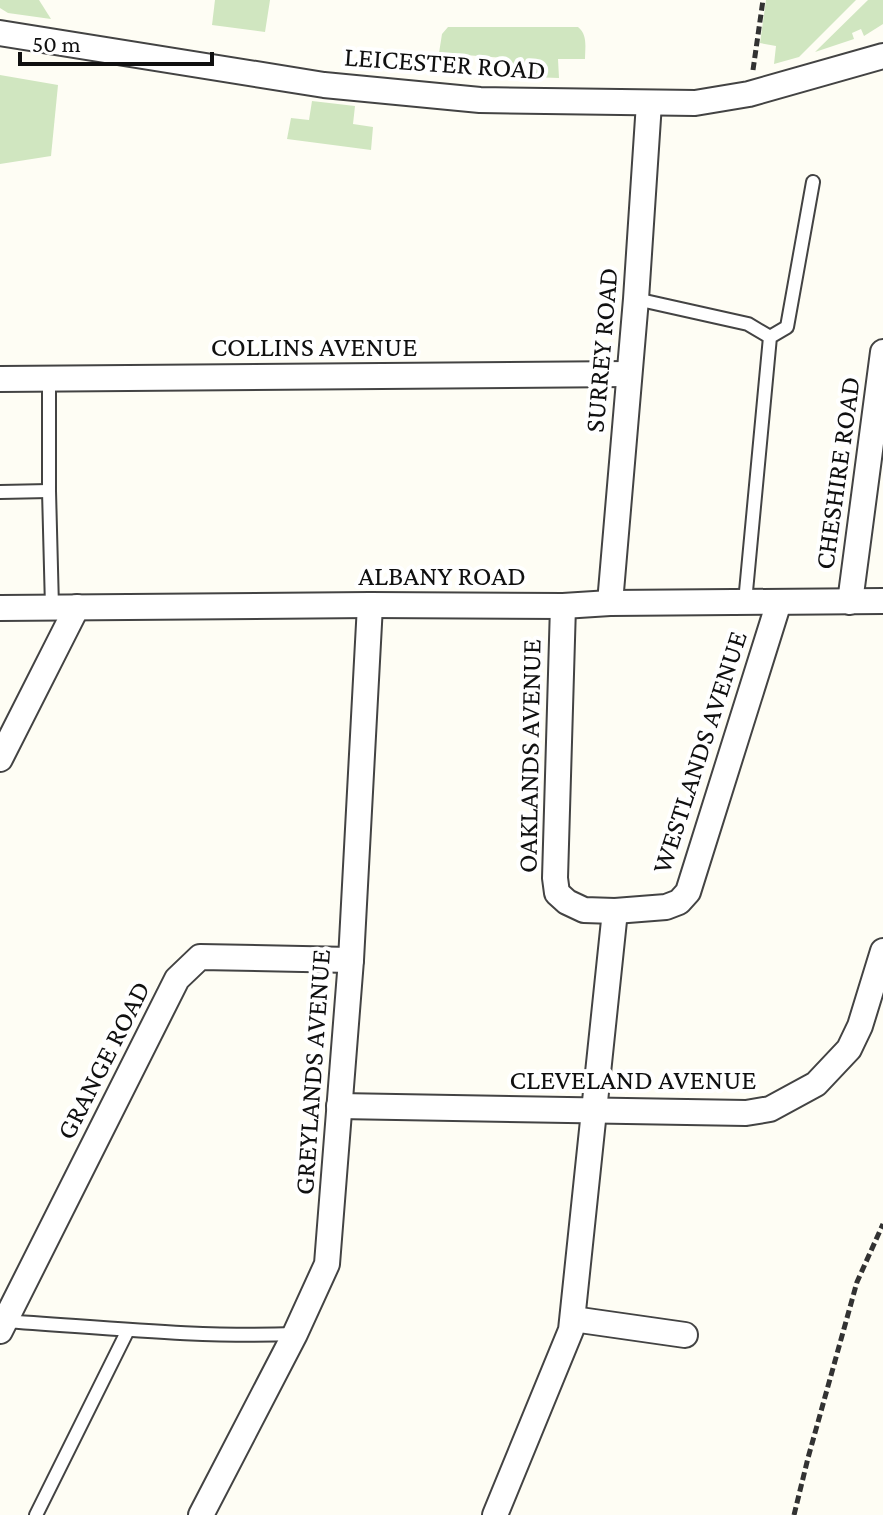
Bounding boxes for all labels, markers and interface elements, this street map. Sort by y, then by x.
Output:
scale bar [20,16,212,66]
text: 50 m [32,30,81,57]
street label: LEICESTER ROAD [343,40,547,86]
street label: SURREY ROAD [578,266,624,434]
street label: COLLINS AVENUE [211,331,417,362]
street label: CHESHIRE ROAD [808,375,866,571]
street label: ALBANY ROAD [358,560,526,591]
street label: WESTLANDS AVENUE [645,627,753,877]
street label: OAKLANDS AVENUE [511,639,547,873]
street label: GREYLANDS AVENUE [288,948,336,1196]
street label: GRANGE ROAD [50,976,156,1144]
street label: CLEVELAND AVENUE [509,1064,757,1095]

